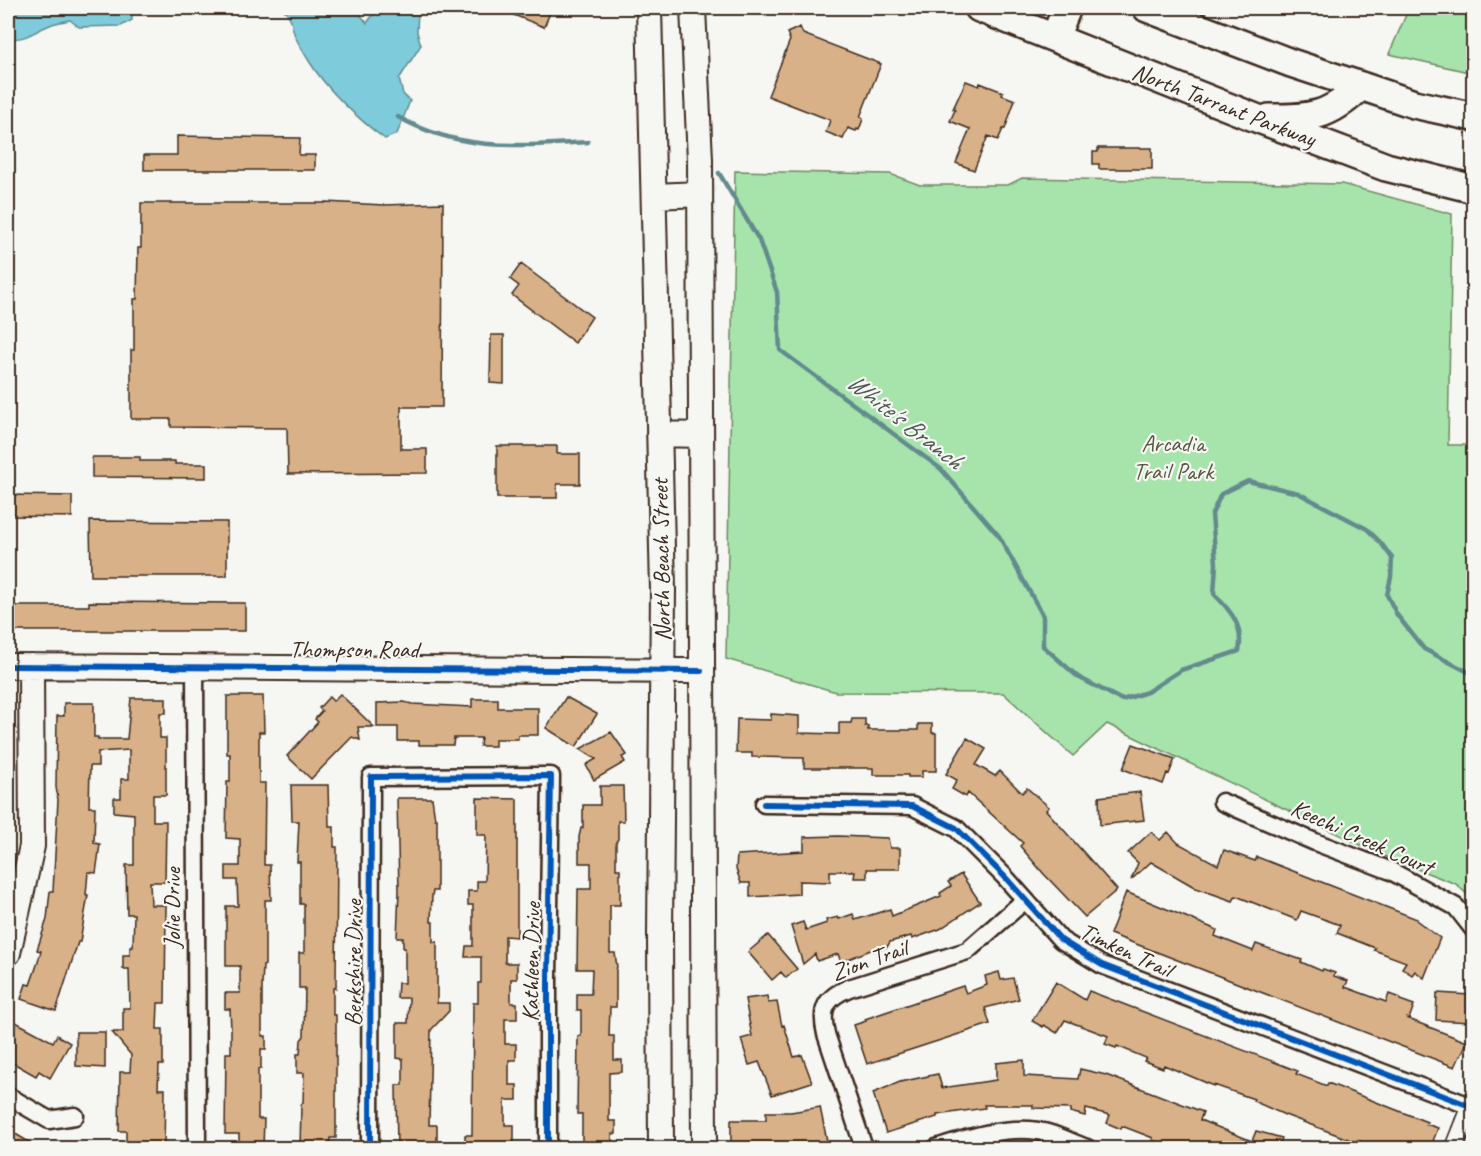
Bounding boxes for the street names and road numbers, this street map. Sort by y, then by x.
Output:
street label: North Tarrant Parkway [1128,56,1322,154]
street label: North Beach Street [645,476,677,642]
street label: Thompson Road [289,634,422,664]
street label: Keechi Creek Court [1286,792,1440,883]
street label: Jolie Drive [157,866,187,949]
street label: Berkshire Drive [338,897,368,1026]
street label: Kathleen Drive [515,900,547,1022]
street label: Timken Trail [1075,916,1180,986]
street label: Zion Trail [827,931,915,988]

